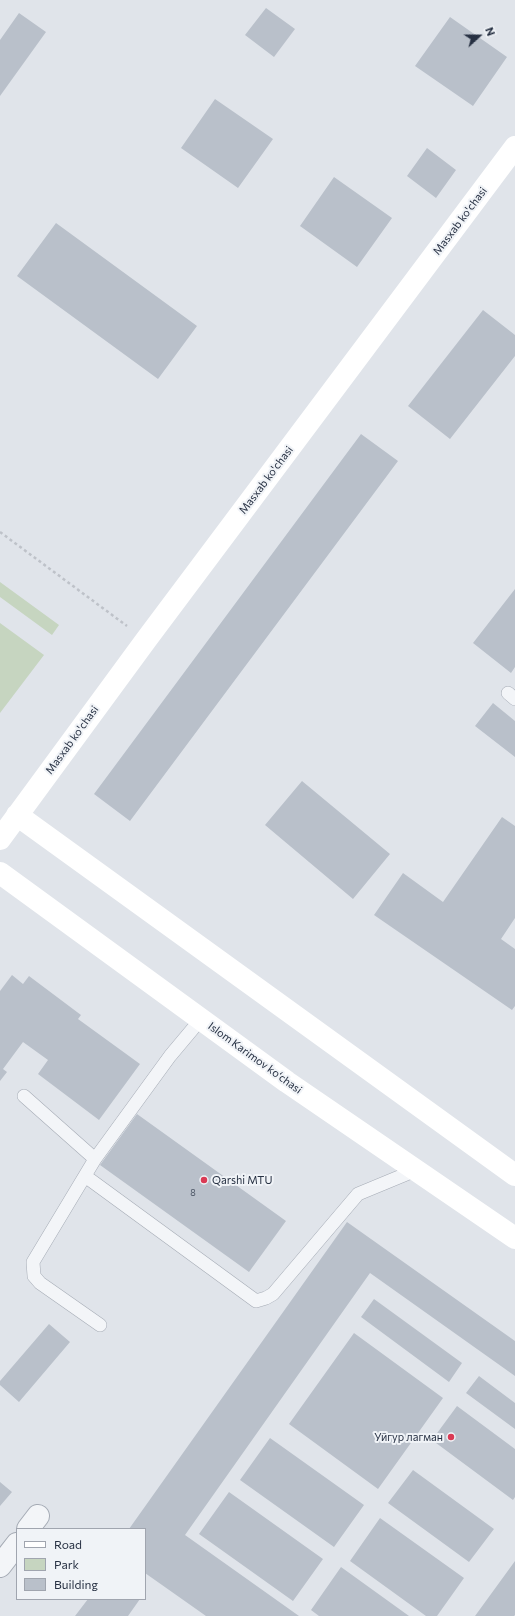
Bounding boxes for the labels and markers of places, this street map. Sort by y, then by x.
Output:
place label: Qarshi MTU [212,1173,272,1187]
marker: Qarshi MTU [199,1175,209,1185]
place label: Уйгур лагман [374,1430,443,1444]
marker: Уйгур лагман [446,1432,456,1442]

